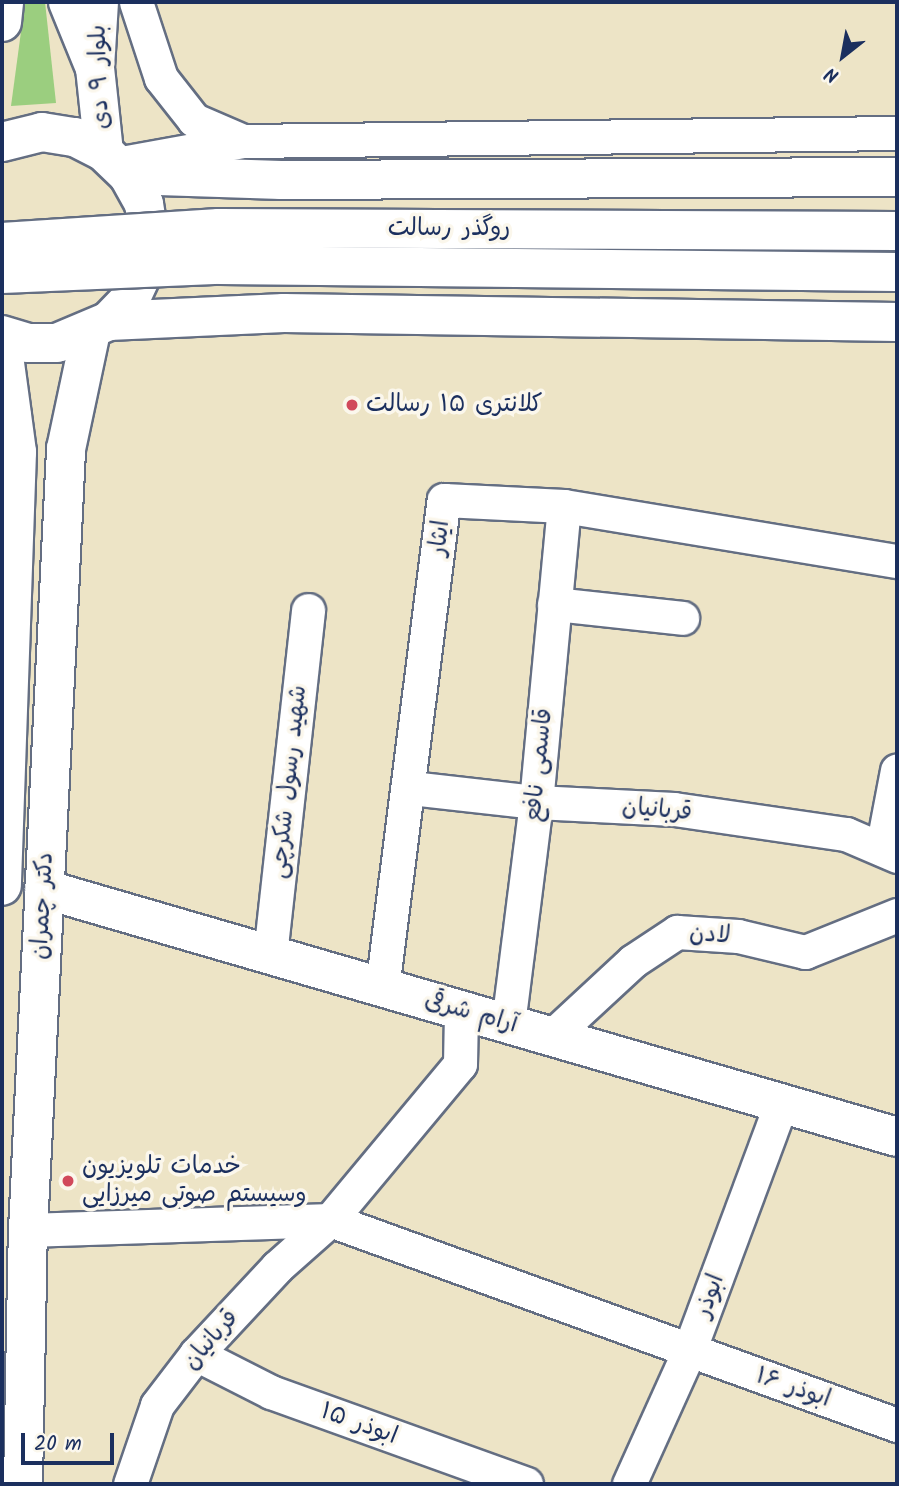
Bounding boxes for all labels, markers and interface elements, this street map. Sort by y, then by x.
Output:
north arrow [808,21,878,91]
street label: بلوار ۹ دی [84,24,116,130]
text: N [819,58,845,90]
street label: روگذر رسالت [388,215,510,243]
place label: کلانتری ۱۵ رسالت [366,391,542,419]
marker: کلانتری ۱۵ رسالت [344,397,360,413]
street label: ایثار [424,518,456,558]
street label: شهید رسول شکرچی [265,684,313,880]
street label: قاسمی نافع [519,707,559,823]
street label: قربانیان [621,793,693,827]
street label: دکتر چمران [26,852,60,960]
street label: لادن [688,919,732,951]
street label: آرام شرقی [421,986,521,1040]
place label: خدمات تلویزیون وسیستم صوتی میرزایی [82,1153,307,1209]
marker: خدمات تلویزیون وسیستم صوتی میرزایی [60,1173,76,1189]
street label: ابوذر [689,1270,731,1322]
street label: قربانیان [177,1304,245,1376]
street label: ابوذر ۱۶ [752,1362,834,1414]
street label: ابوذر ۱۵ [317,1397,401,1451]
scale bar [24,1420,117,1464]
text: 20 m [34,1428,82,1461]

